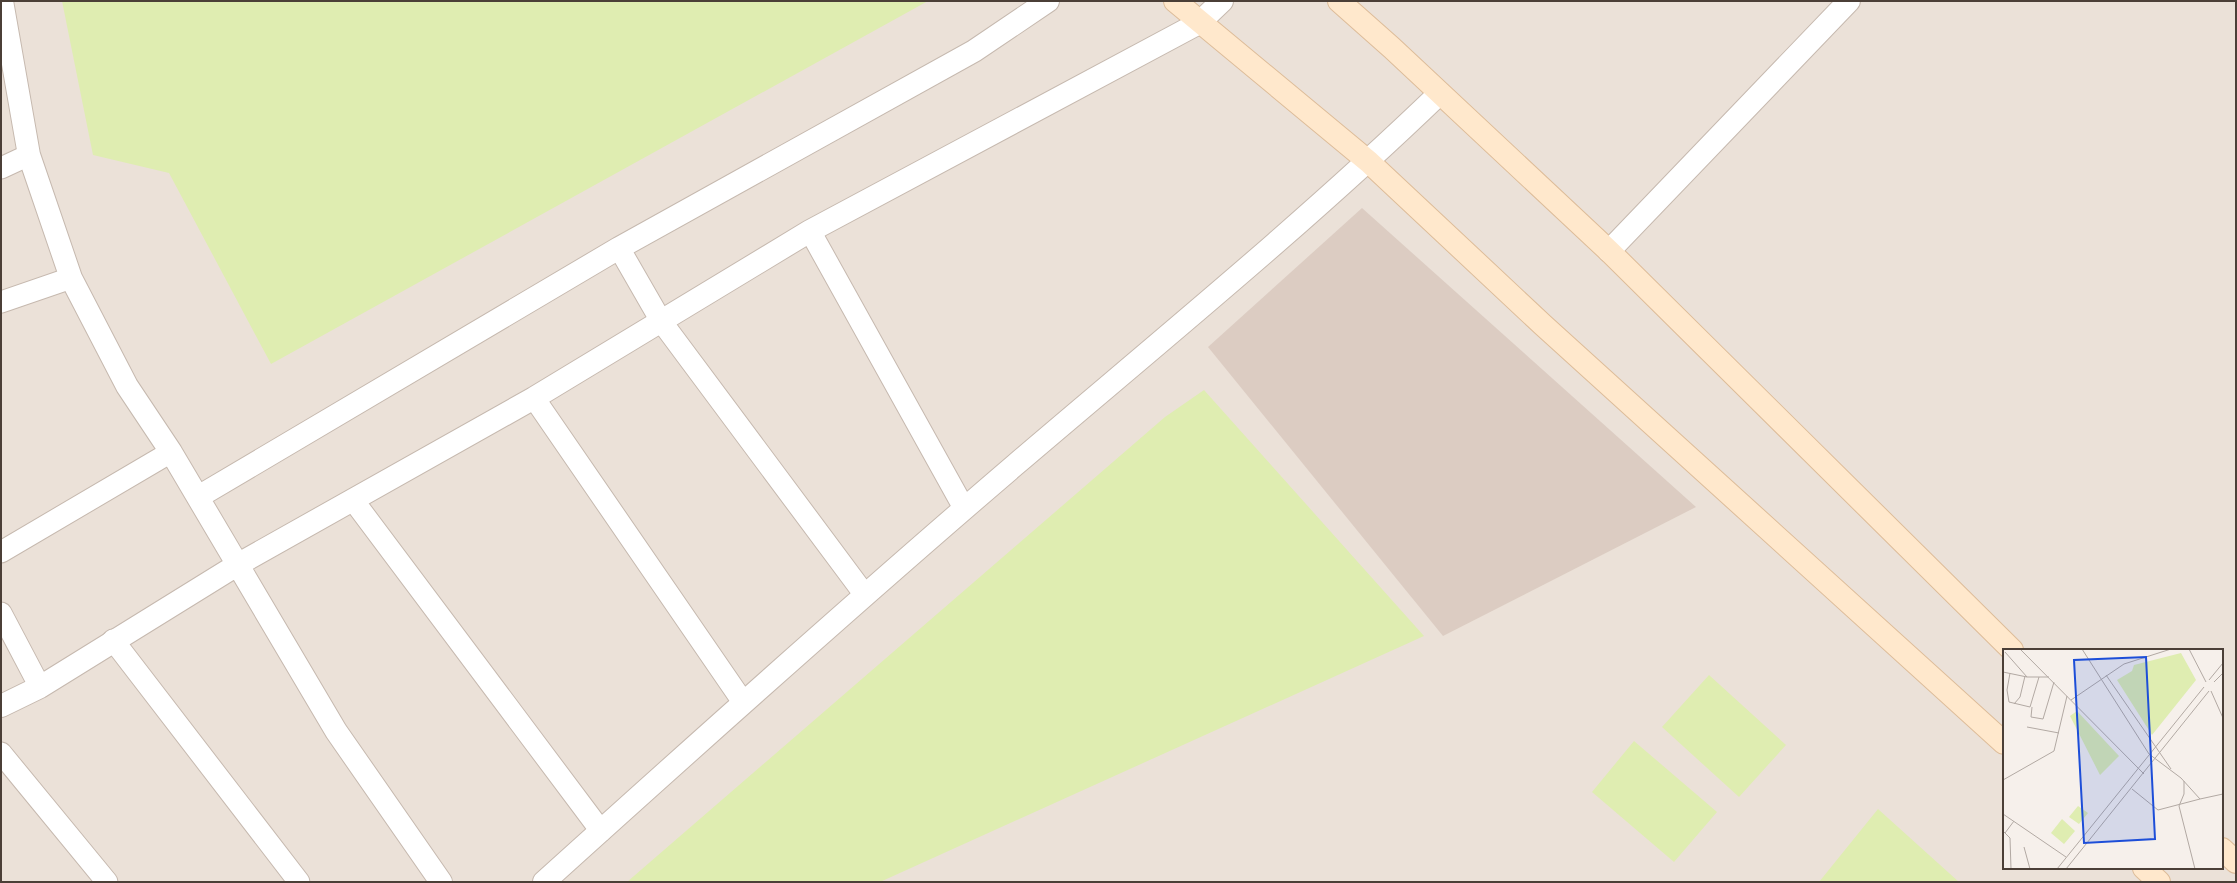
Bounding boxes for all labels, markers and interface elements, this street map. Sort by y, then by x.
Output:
inset map [2003,649,2223,869]

